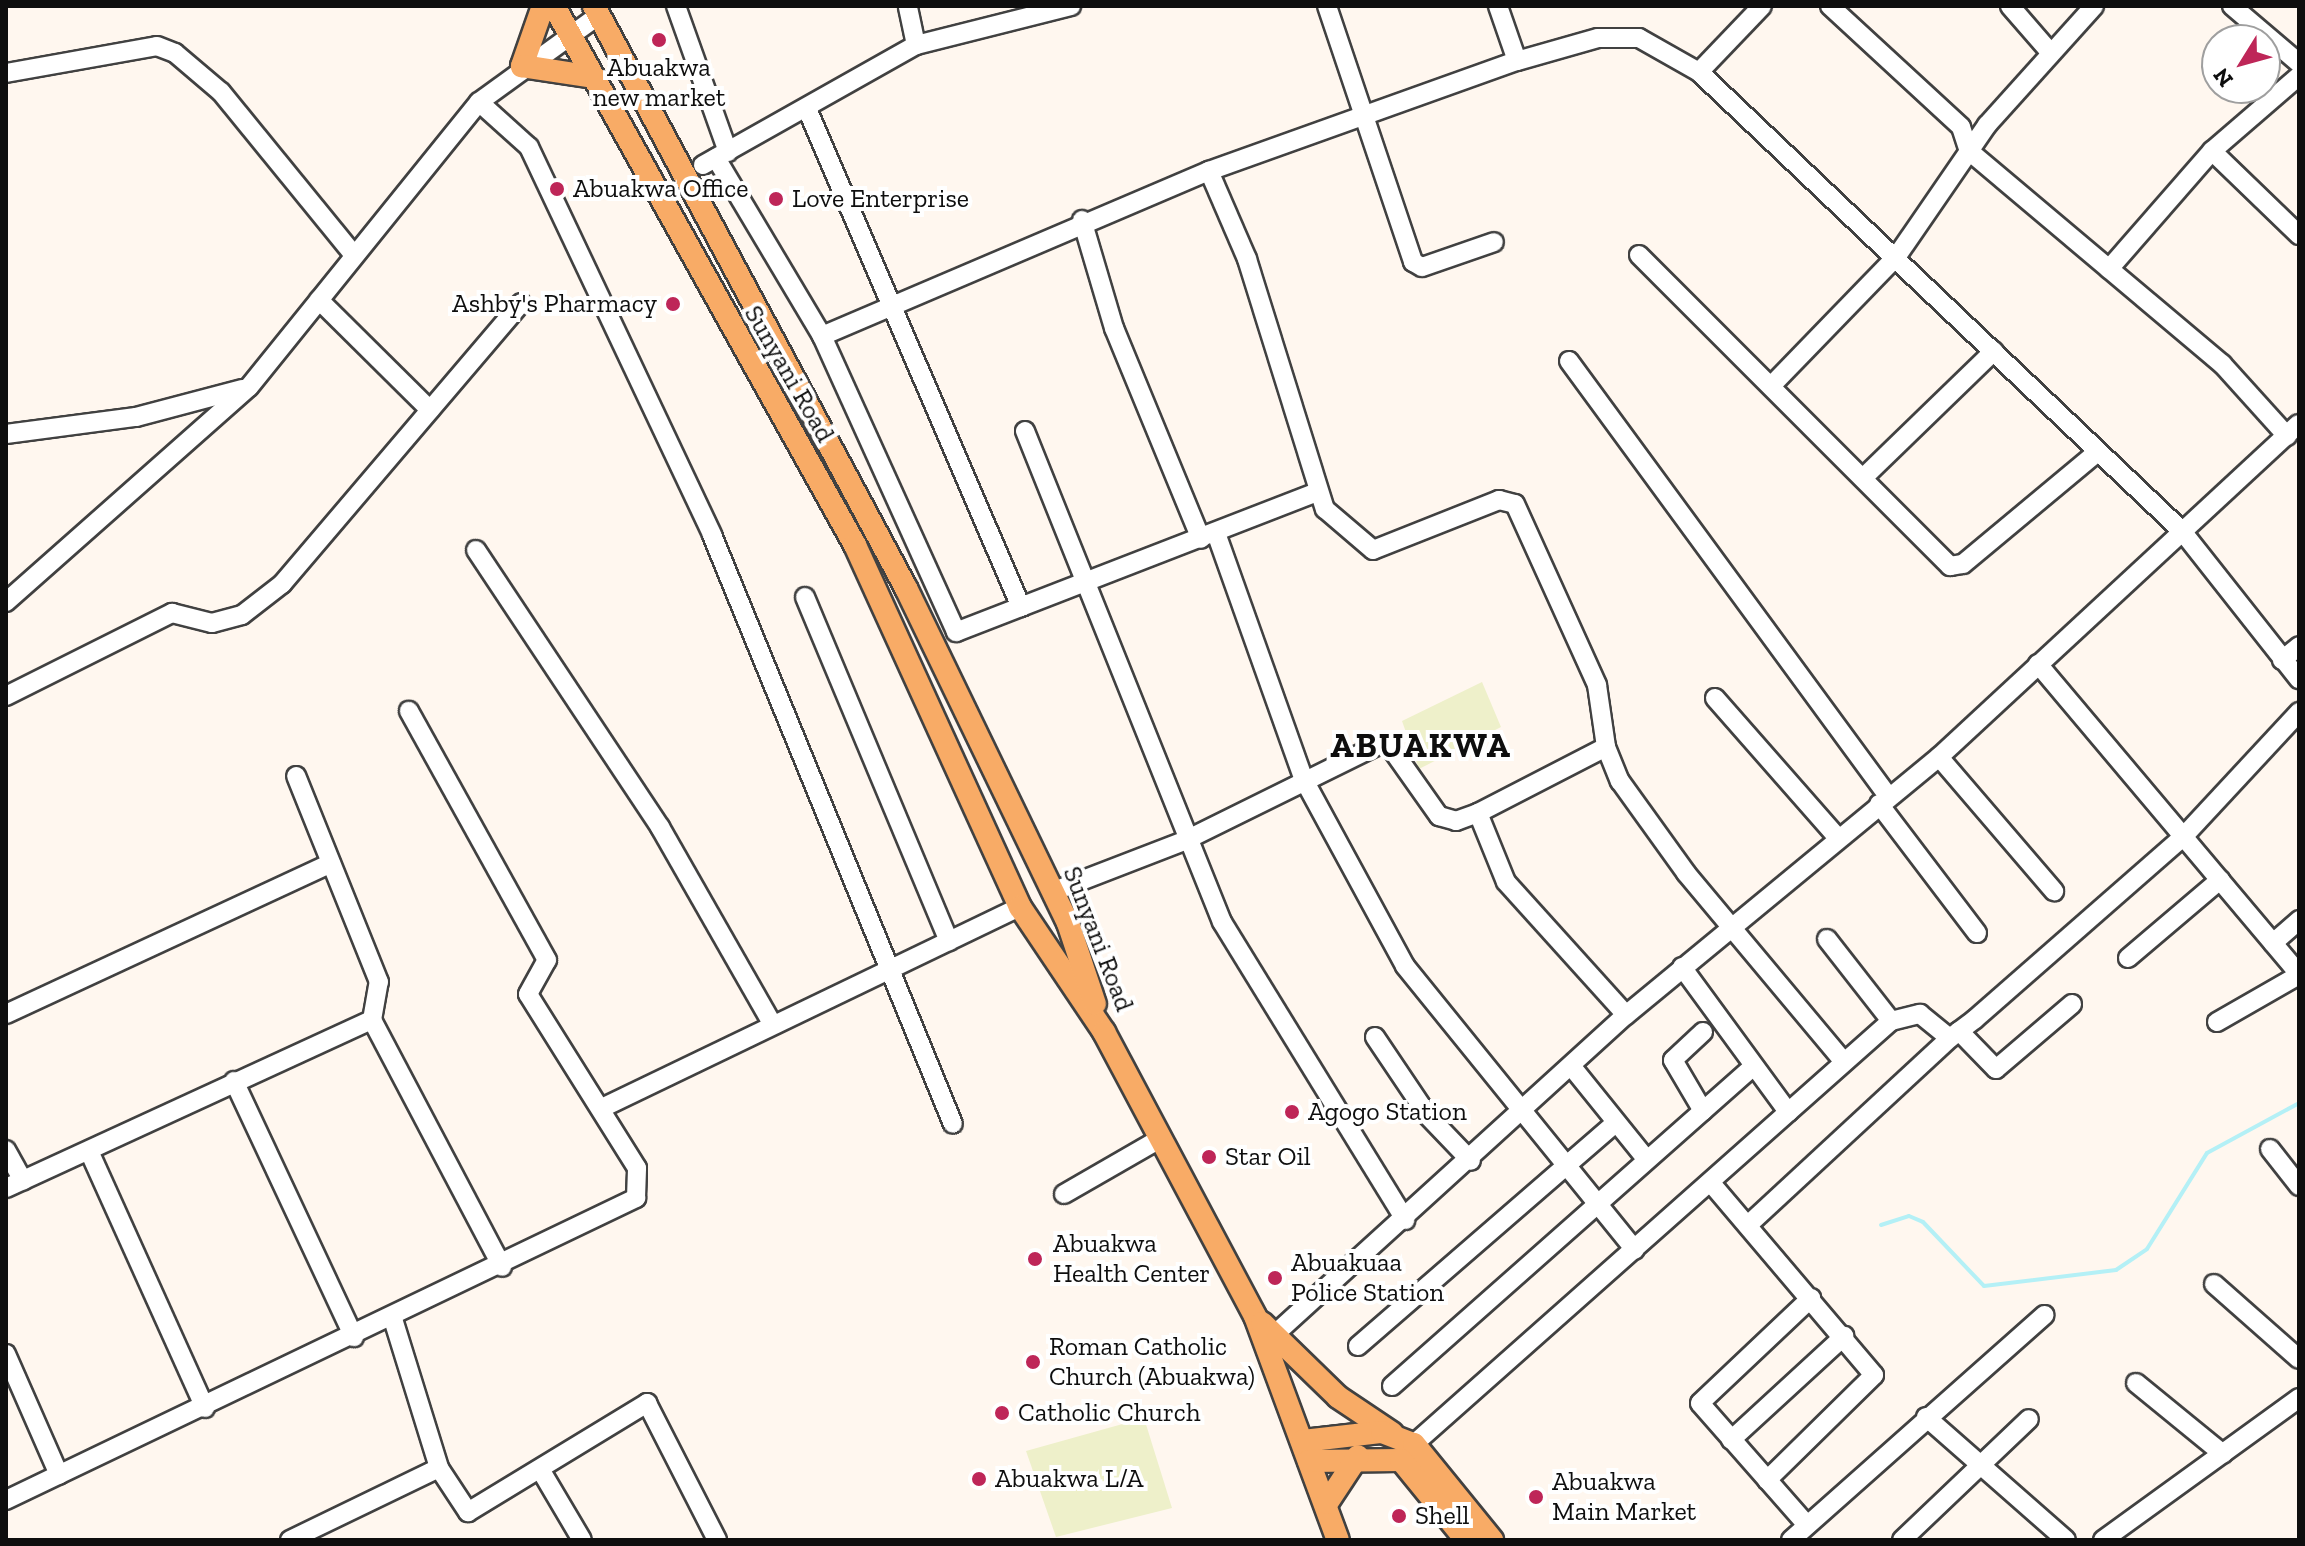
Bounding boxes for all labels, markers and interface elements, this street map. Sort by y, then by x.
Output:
north arrow [2201,24,2281,104]
marker: Abuakwa new market [650,31,668,49]
place label: Abuakwa new market [592,52,726,114]
text: N [2207,63,2239,92]
place label: Abuakwa Office [573,173,748,205]
marker: Abuakwa Office [548,180,566,198]
place label: Love Enterprise [792,183,969,215]
marker: Love Enterprise [767,190,785,208]
place label: Ashby's Pharmacy [452,288,657,320]
marker: Ashby's Pharmacy [664,295,682,313]
street label: Sunyani Road [737,300,841,448]
district label: ABUAKWA [1330,726,1512,766]
street label: Sunyani Road [1056,862,1140,1016]
place label: Agogo Station [1308,1096,1467,1128]
marker: Agogo Station [1283,1103,1301,1121]
place label: Star Oil [1225,1141,1311,1173]
marker: Star Oil [1200,1148,1218,1166]
place label: Abuakwa Health Center [1053,1228,1211,1290]
place label: Abuakuaa Police Station [1291,1247,1444,1308]
marker: Abuakwa Health Center [1024,1248,1046,1270]
marker: Abuakuaa Police Station [1266,1269,1284,1287]
place label: Roman Catholic Church (Abuakwa) [1049,1331,1255,1392]
marker: Roman Catholic Church (Abuakwa) [1024,1353,1042,1371]
place label: Catholic Church [1018,1397,1200,1429]
marker: Catholic Church [993,1404,1011,1422]
place label: Abuakwa L/A [995,1463,1143,1495]
place label: Abuakwa Main Market [1552,1466,1696,1528]
marker: Abuakwa L/A [970,1470,988,1488]
marker: Abuakwa Main Market [1527,1488,1545,1506]
place label: Shell [1415,1500,1469,1532]
marker: Shell [1390,1507,1408,1525]

